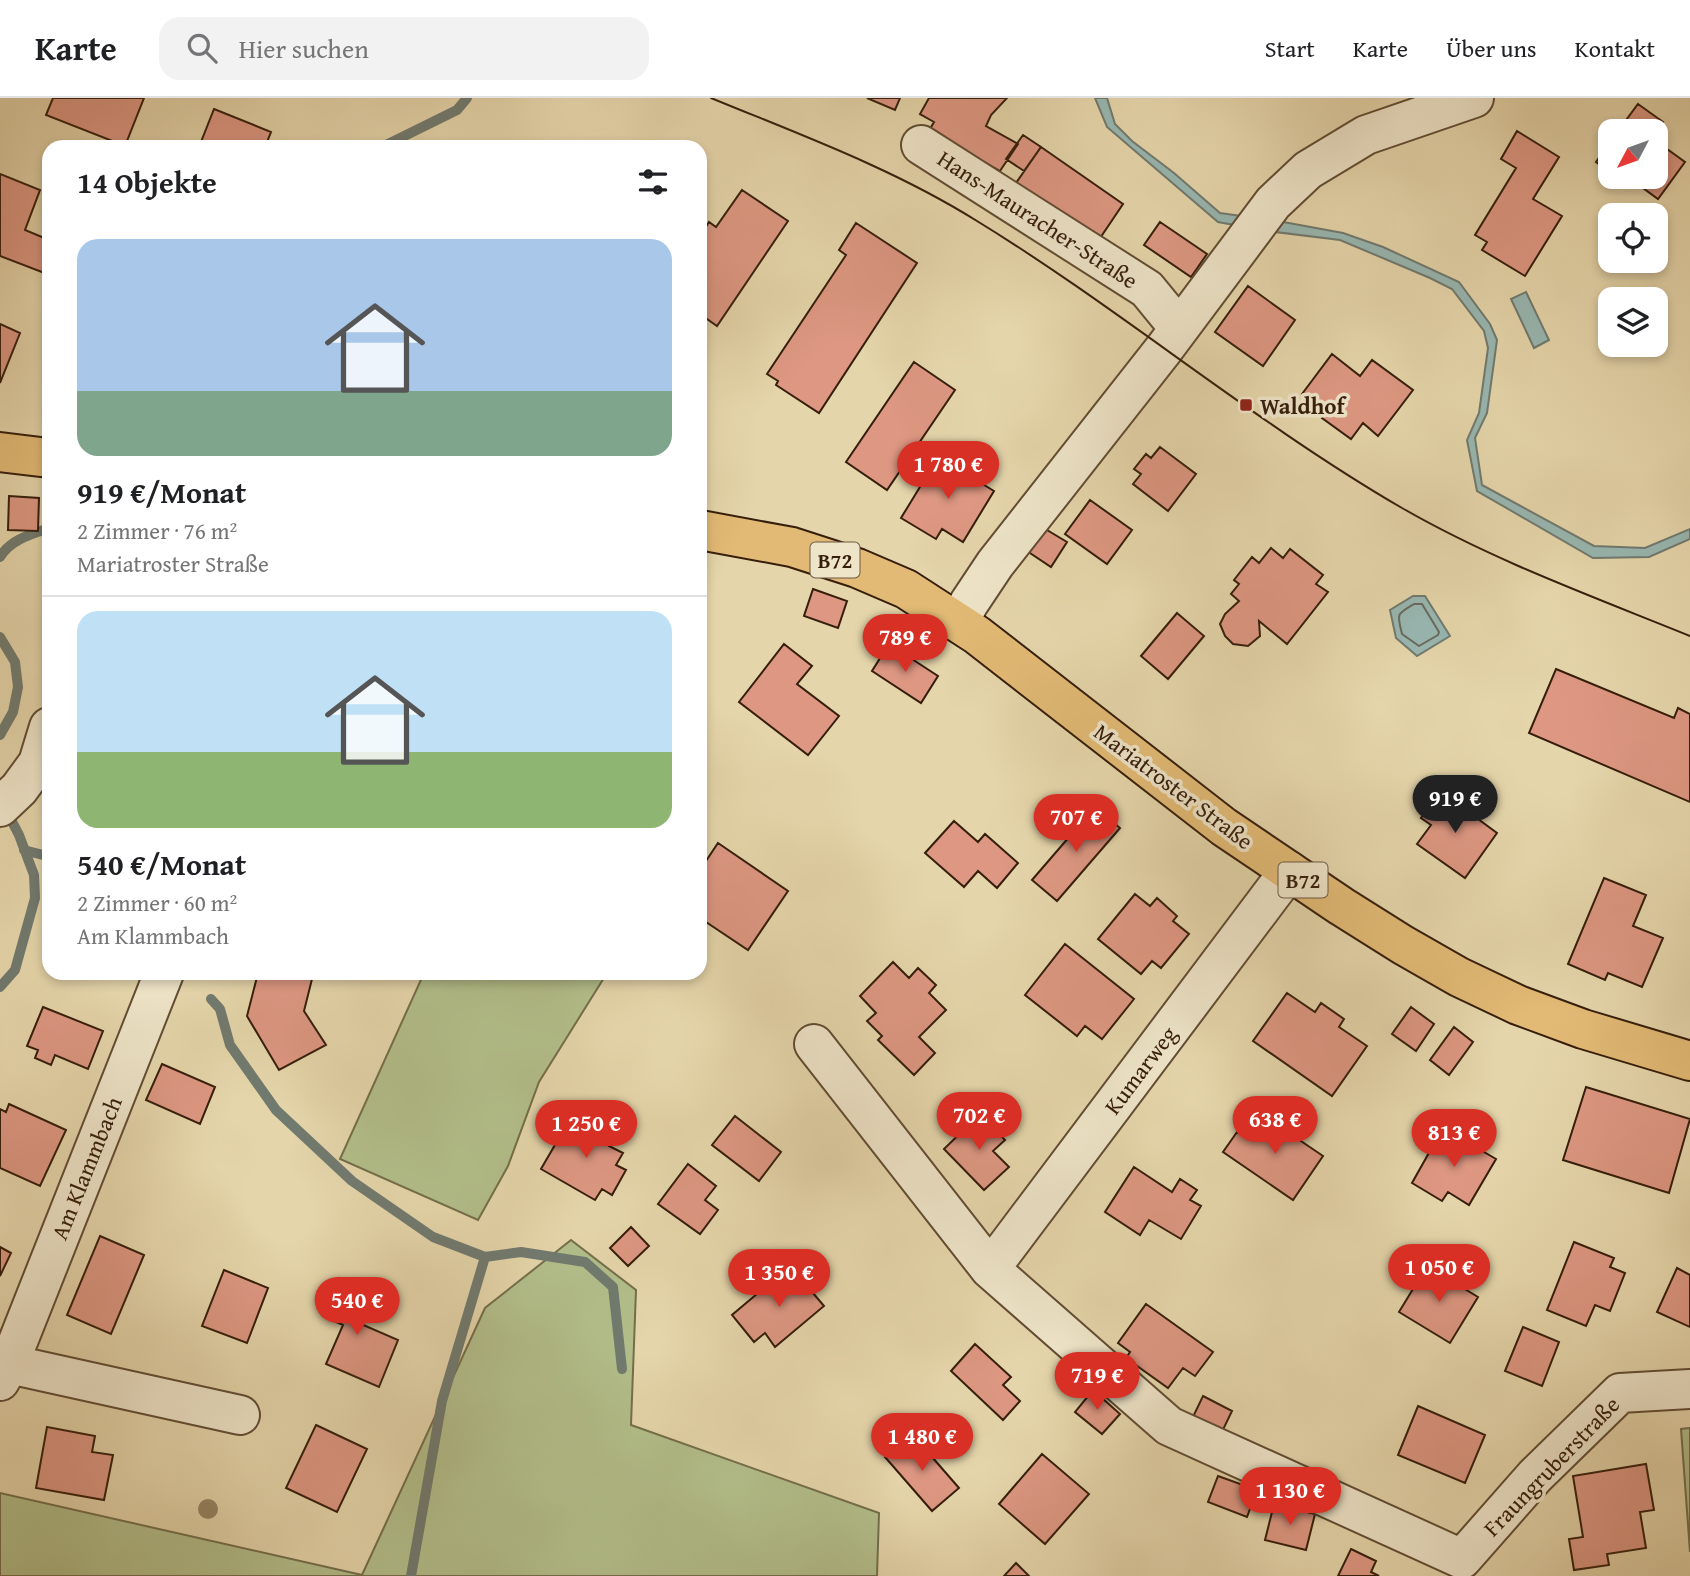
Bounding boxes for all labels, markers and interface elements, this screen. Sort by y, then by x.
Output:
search box [159,17,649,80]
text: Karte [35,24,117,72]
icon: search [183,29,221,67]
text: Hier suchen [239,29,369,68]
text: Start [1265,31,1315,66]
text: Karte [1353,31,1408,66]
text: Über uns [1446,31,1537,66]
text: Kontakt [1575,31,1655,66]
north arrow [1598,119,1668,189]
map controls [1598,119,1668,357]
street label: Hans-Mauracher-Straße [931,142,1145,296]
text: 14 Objekte [77,160,217,204]
icon: filters [634,163,672,201]
button: locate [1598,203,1668,273]
icon: home [312,285,438,411]
button: layers [1598,287,1668,357]
place label: Waldhof [1260,389,1348,422]
marker: Waldhof [1238,397,1254,413]
pin: 1 780 € [883,442,1013,501]
text: 1 780 € [913,447,983,480]
text: 919 €/Monat [77,470,246,514]
text: 2 Zimmer · 76 m² [77,514,237,547]
road number: B72 [810,542,860,578]
text: Mariatroster Straße [77,547,269,580]
pin: 789 € [856,614,954,674]
text: 789 € [879,620,931,653]
icon: home [312,657,438,783]
street label: Mariatroster Straße [1087,715,1261,857]
pin: 919 € [1406,776,1504,835]
text: 919 € [1429,781,1481,814]
pin: 707 € [1027,794,1125,854]
text: 707 € [1050,800,1102,833]
text: 540 €/Monat [77,842,246,886]
road number: B72 [1278,862,1328,898]
text: 2 Zimmer · 60 m² [77,886,237,919]
text: Am Klammbach [77,919,229,952]
street label: Kumarweg [1096,1018,1185,1121]
street label: Am Klammbach [42,1091,130,1245]
pin: 702 € [930,1093,1028,1152]
pin: 638 € [1226,1096,1324,1156]
text: 702 € [953,1098,1005,1131]
pin: 1 250 € [521,1100,651,1160]
text: 638 € [1249,1102,1301,1135]
text: 1 250 € [551,1106,621,1139]
pin: 813 € [1405,1110,1503,1169]
text: 813 € [1428,1115,1480,1148]
pin: 1 050 € [1374,1244,1504,1304]
pin: 1 350 € [714,1250,844,1309]
text: 1 050 € [1404,1250,1474,1283]
text: 1 350 € [744,1255,814,1288]
pin: 540 € [308,1278,406,1337]
text: 540 € [331,1283,383,1316]
pin: 719 € [1048,1352,1146,1412]
text: 719 € [1071,1358,1123,1391]
street label: Fraungruberstraße [1475,1388,1627,1544]
pin: 1 480 € [857,1414,987,1473]
text: 1 480 € [887,1419,957,1452]
pin: 1 130 € [1225,1468,1355,1527]
text: 1 130 € [1255,1473,1325,1506]

